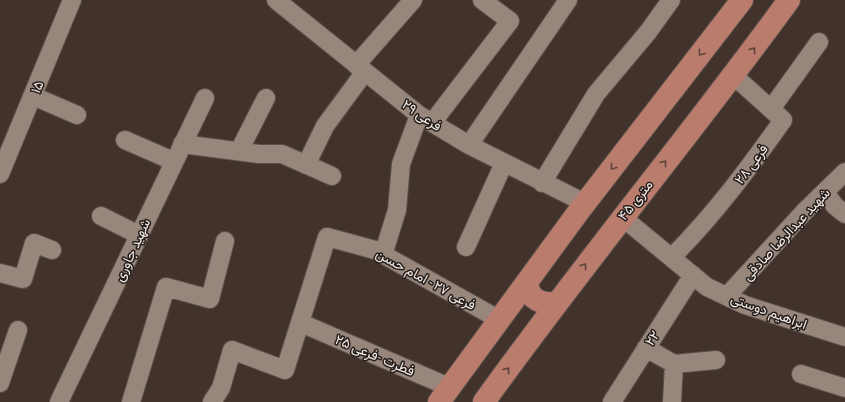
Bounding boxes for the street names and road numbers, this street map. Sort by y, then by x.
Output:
street label: ۱۵ [26,78,48,96]
street label: فرعی ۲۹ [399,95,445,135]
street label: فرعی ۲۸ [730,140,772,188]
street label: ۴۵ متری [613,176,657,224]
street label: شهید عبدالرضا صادقی [738,184,834,284]
street label: شهید جاوری [110,216,154,284]
street label: فرعی ۲۷ - امام حسن [373,244,479,314]
street label: ابراهیم دوستی [728,289,810,333]
street label: ۲۲ [640,327,664,349]
street label: فطرت -فرعی ۲۵ [332,330,418,380]

